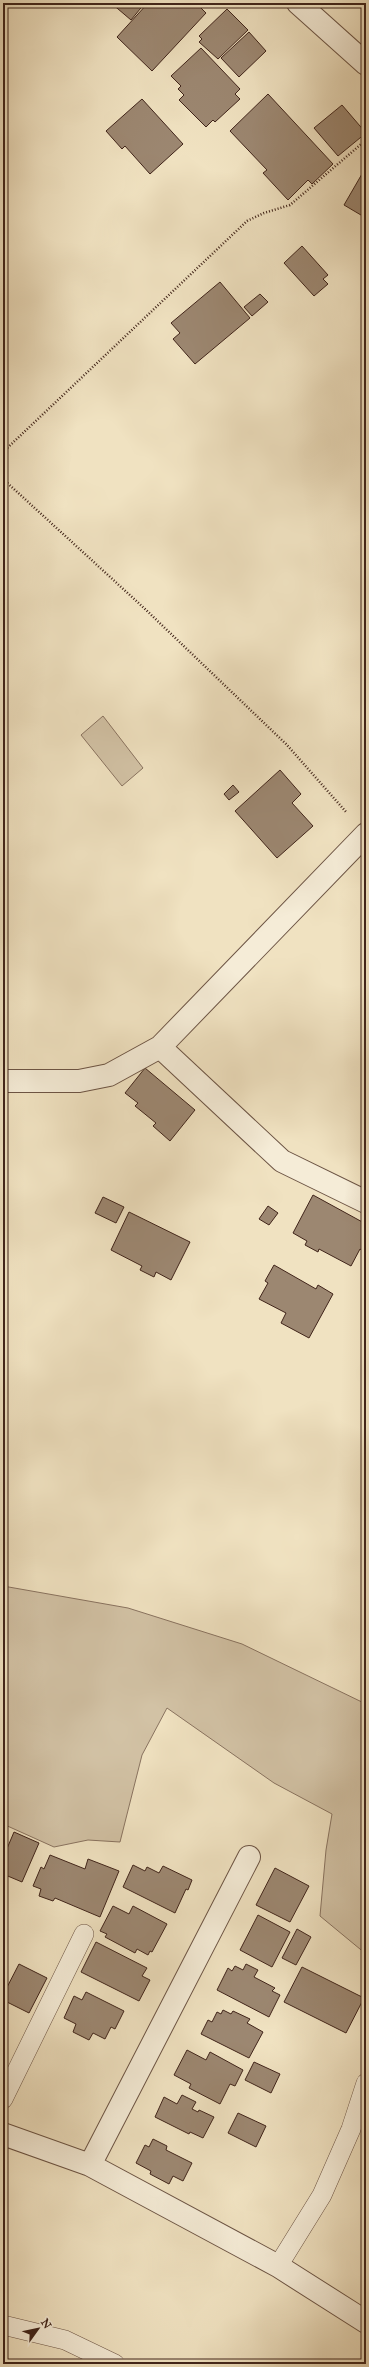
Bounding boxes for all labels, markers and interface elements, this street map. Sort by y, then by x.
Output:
north arrow [18,2309,58,2349]
text: N [38,2316,54,2332]

